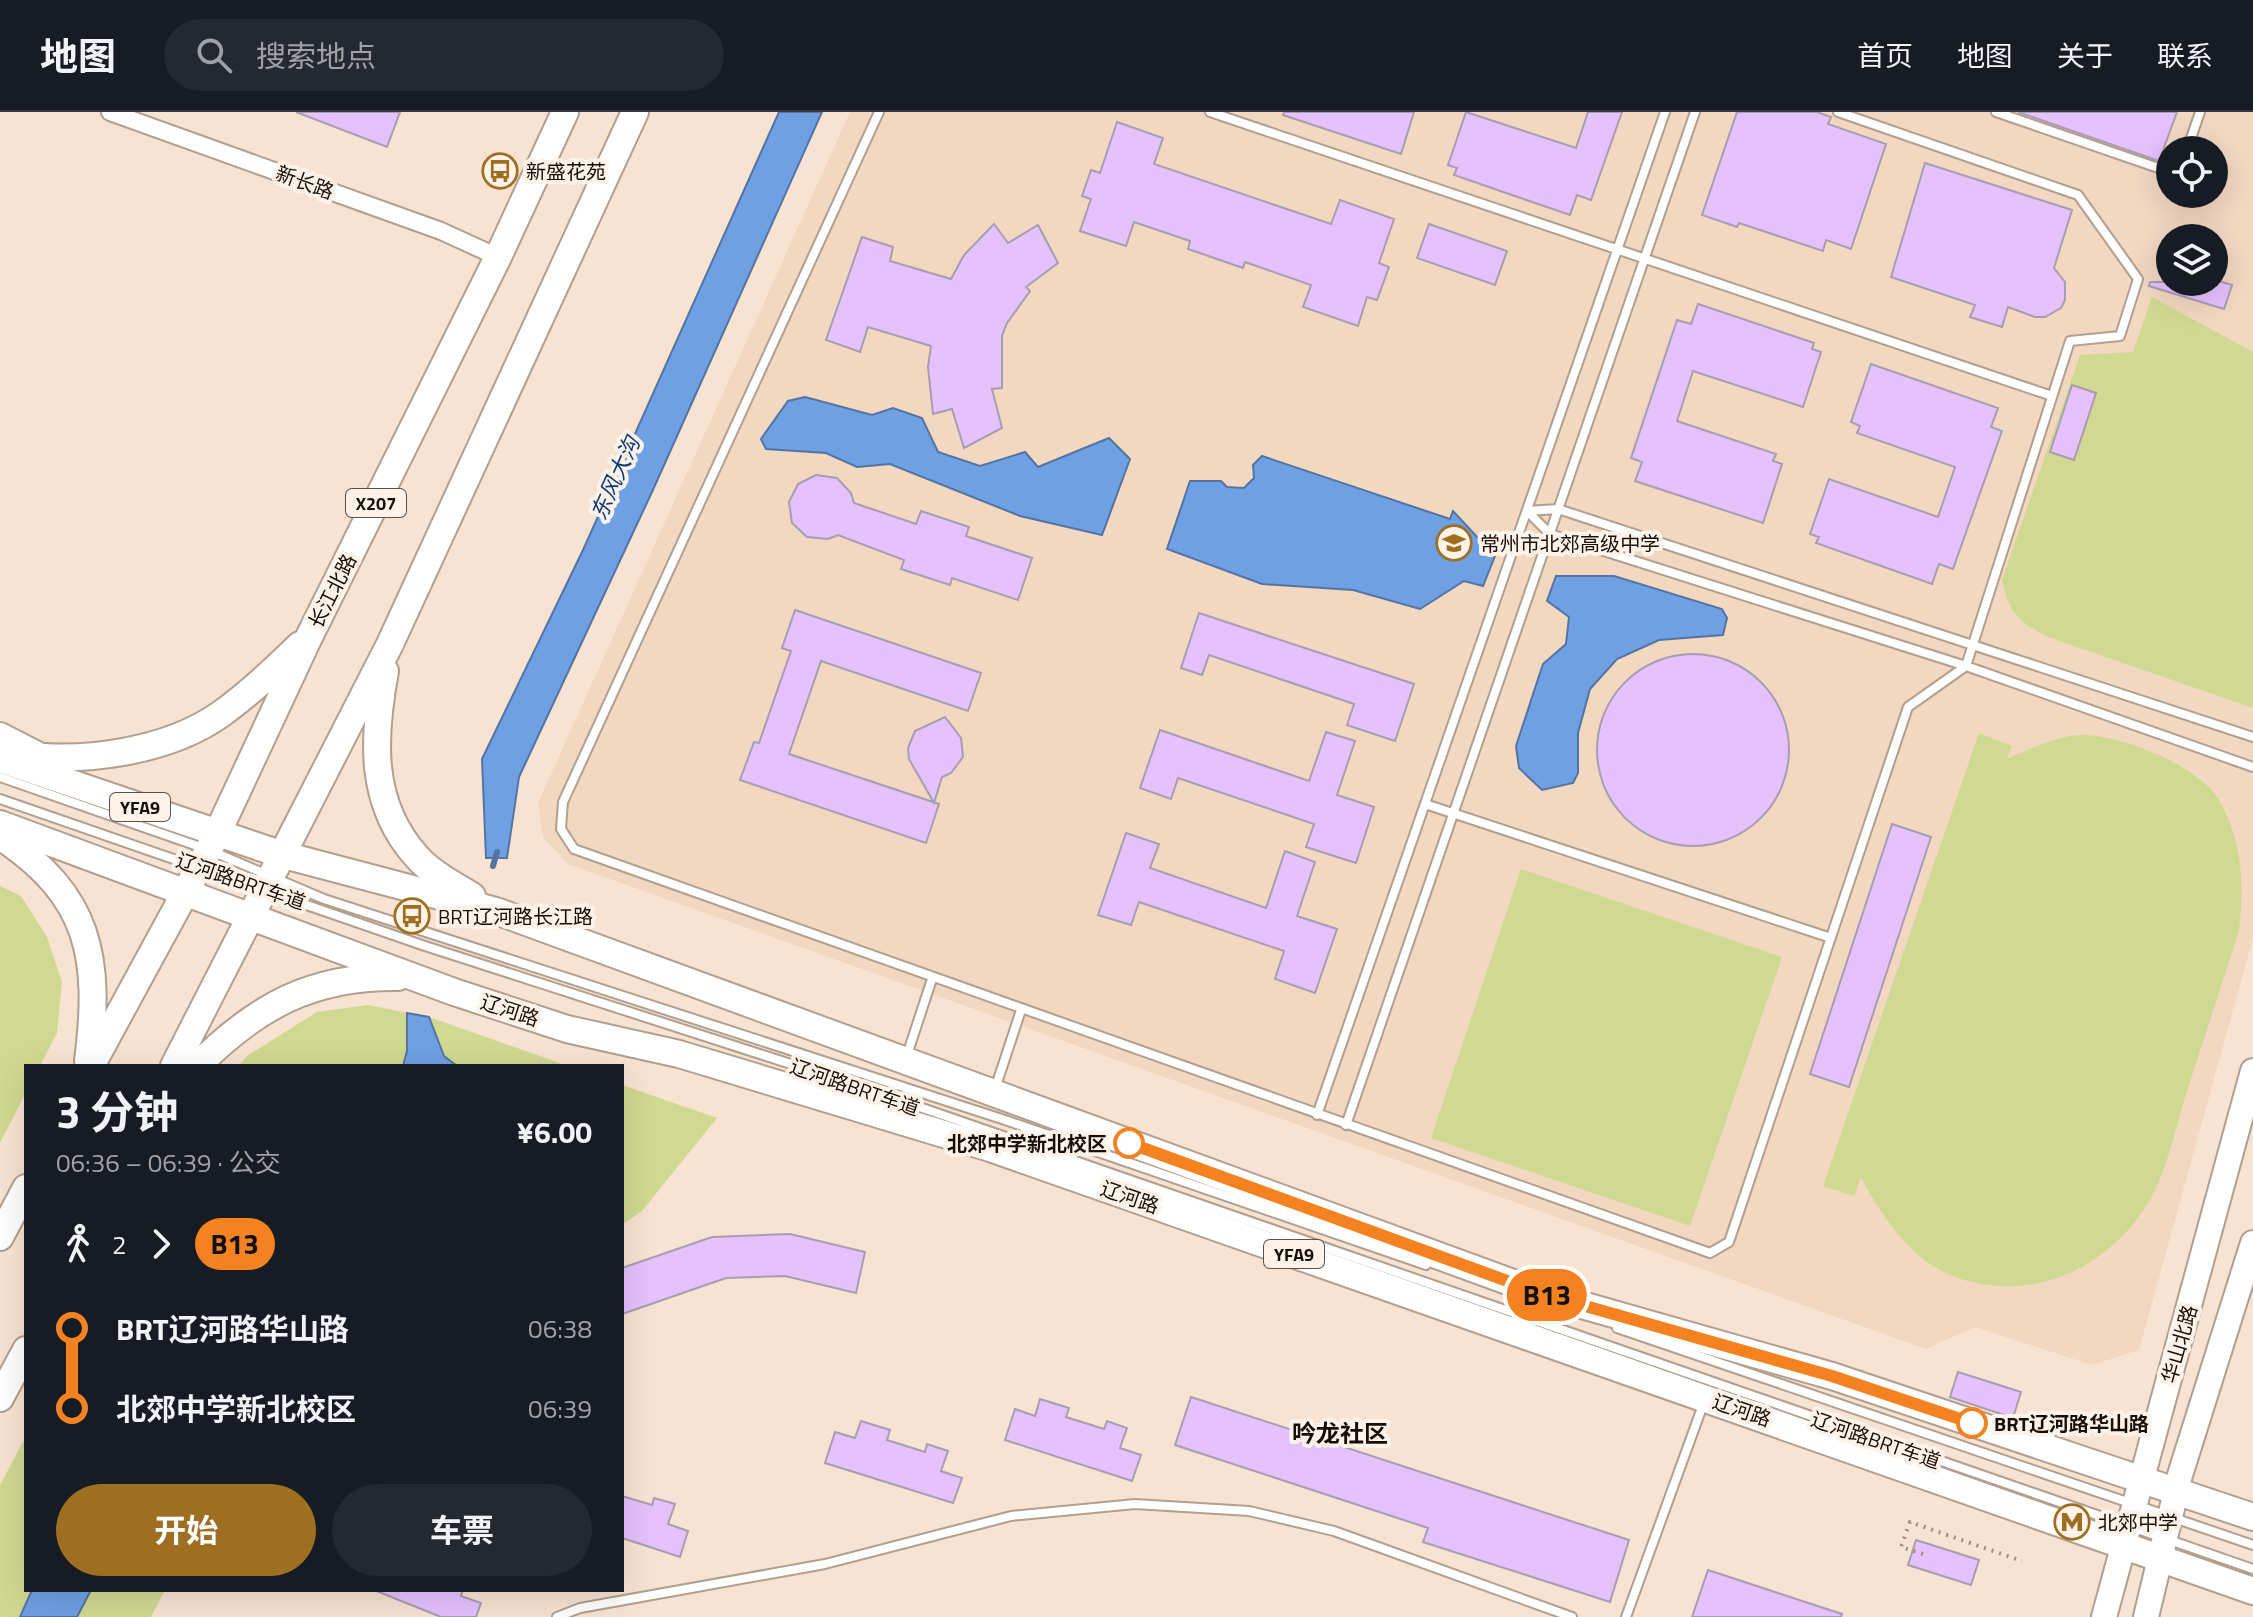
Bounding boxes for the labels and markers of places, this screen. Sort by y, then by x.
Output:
bus stop icon: 新盛花苑 [481,152,519,190]
place label: 新盛花苑 [526,156,606,187]
school or university icon: 常州市北郊高级中学 [1435,524,1473,562]
place label: 常州市北郊高级中学 [1480,528,1660,559]
bus stop icon: BRT辽河路长江路 [393,897,431,935]
place label: BRT辽河路长江路 [438,901,593,932]
place label: 北郊中学新北校区 [947,1128,1107,1159]
marker: 北郊中学新北校区 [1114,1128,1144,1158]
marker: BRT辽河路华山路 [1957,1408,1987,1438]
place label: BRT辽河路华山路 [1994,1408,2149,1439]
metro station icon: 北郊中学 [2053,1503,2091,1541]
place label: 北郊中学 [2098,1507,2178,1538]

